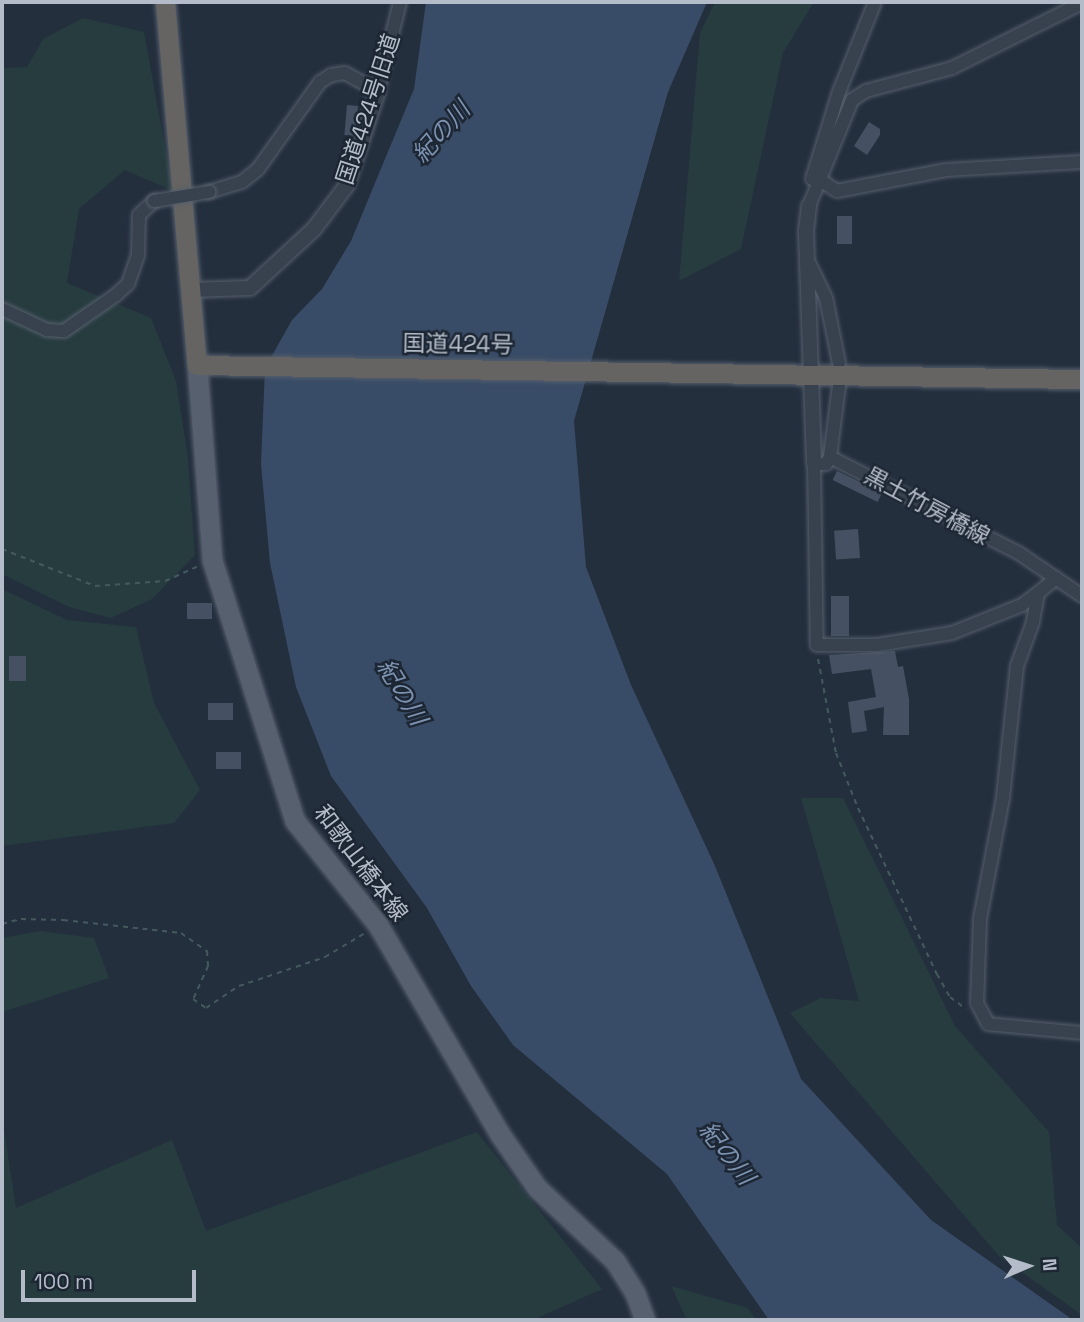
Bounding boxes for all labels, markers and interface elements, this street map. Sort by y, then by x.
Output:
street label: 国道424号旧道 [331,30,405,188]
water label: 紀の川 [406,96,476,168]
street label: 国道424号 [402,329,514,359]
street label: 黒土竹房橋線 [860,461,994,551]
water label: 紀の川 [371,654,433,730]
street label: 和歌山橋本線 [308,800,414,926]
water label: 紀の川 [693,1116,761,1190]
north arrow [993,1231,1063,1301]
scale bar [24,1256,200,1300]
text: N [1037,1258,1062,1272]
text: 100 m [34,1268,93,1295]

